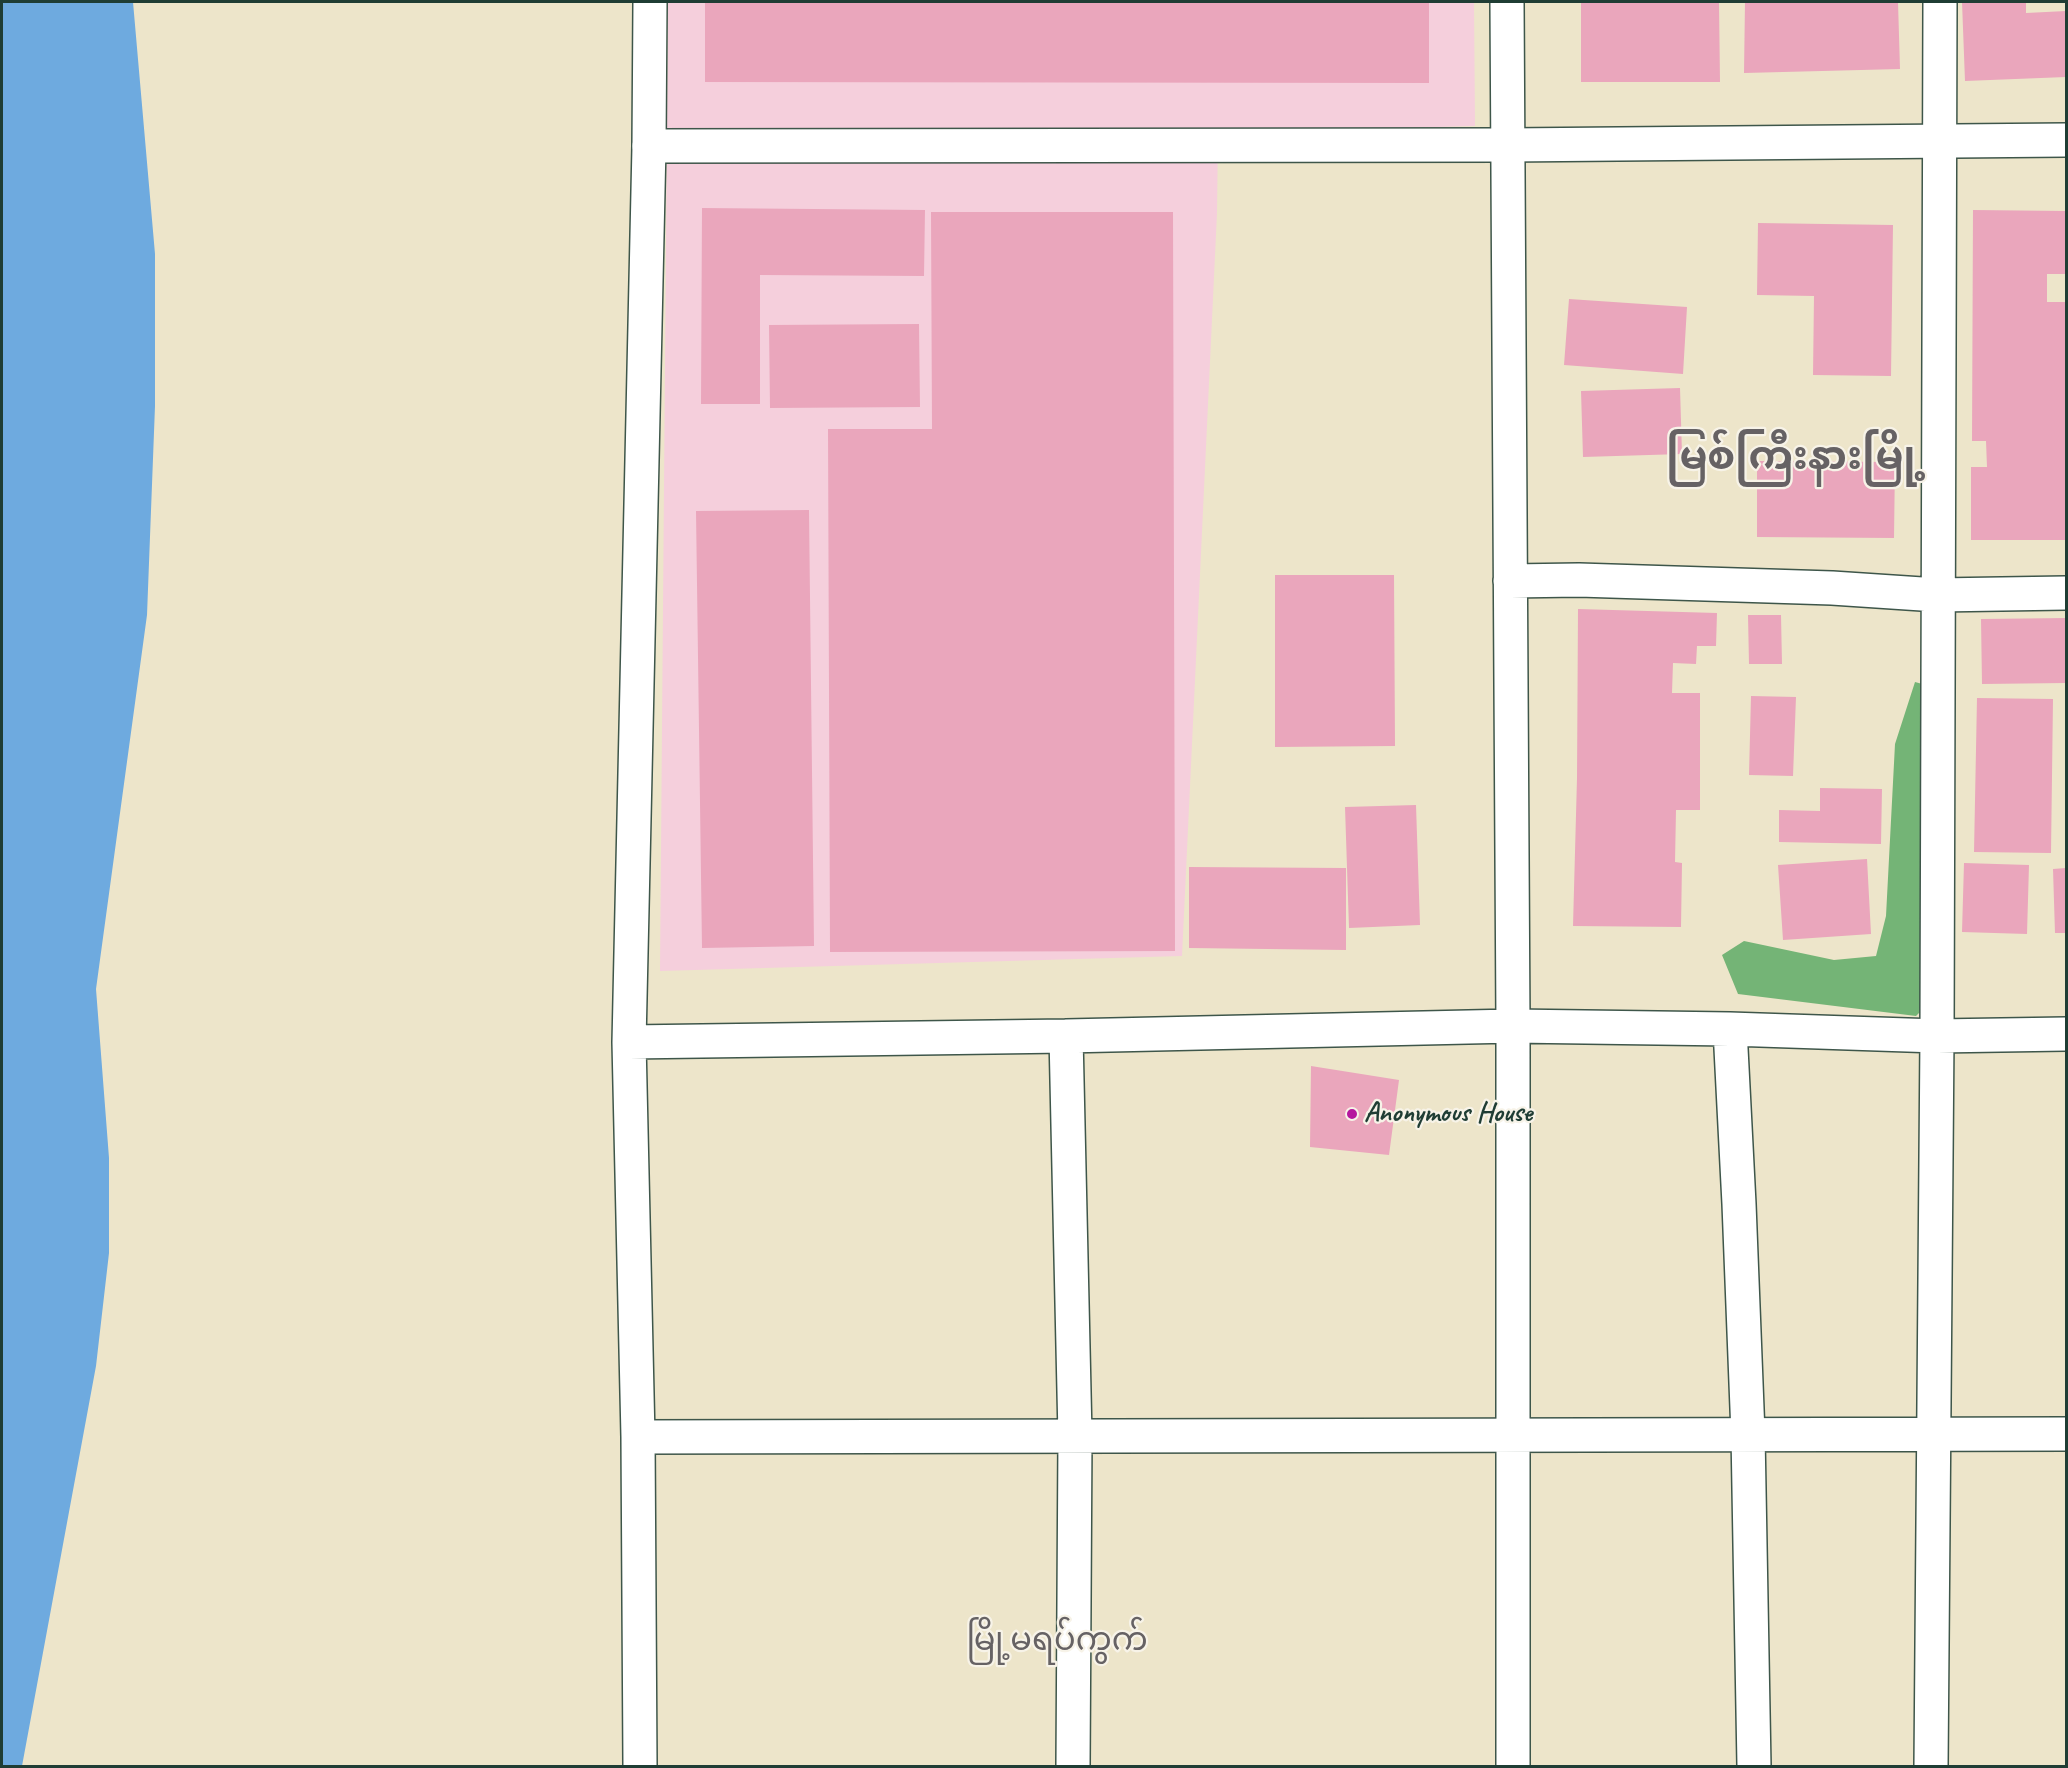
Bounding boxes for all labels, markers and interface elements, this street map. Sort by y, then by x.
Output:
district label: မြစ်ကြီးနားမြို့ [1666,435,1926,483]
place label: Anonymous House [1364,1097,1532,1131]
marker: Anonymous House [1345,1107,1359,1121]
district label: မြို့မရပ်ကွက် [966,1623,1148,1661]

